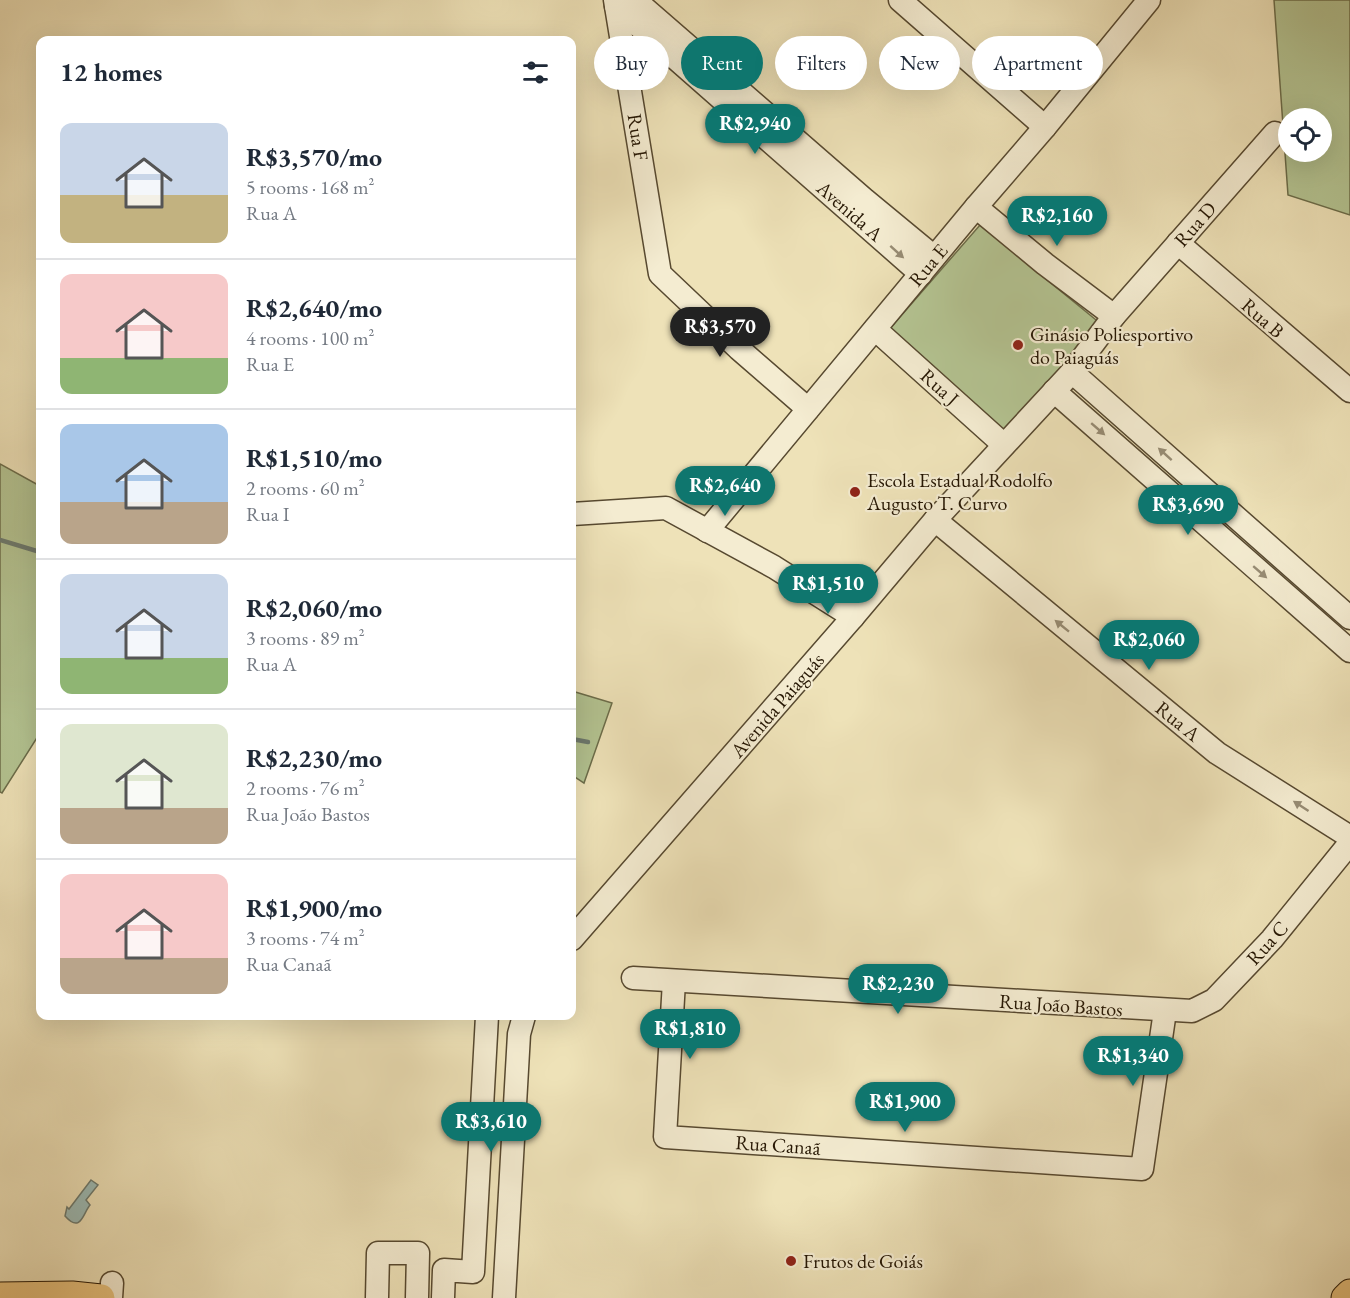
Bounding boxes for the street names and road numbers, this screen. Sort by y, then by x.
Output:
street label: Rua F [621,112,655,162]
street label: Avenida A [811,174,889,247]
street label: Rua D [1168,196,1222,252]
street label: Rua E [903,238,953,292]
street label: Rua B [1236,292,1290,344]
street label: Rua J [915,363,965,411]
street label: Avenida Paiaguás [724,647,830,764]
street label: Rua A [1150,695,1206,747]
street label: Rua C [1240,915,1294,971]
street label: Rua João Bastos [998,988,1124,1022]
street label: Rua Canaã [734,1129,822,1161]

